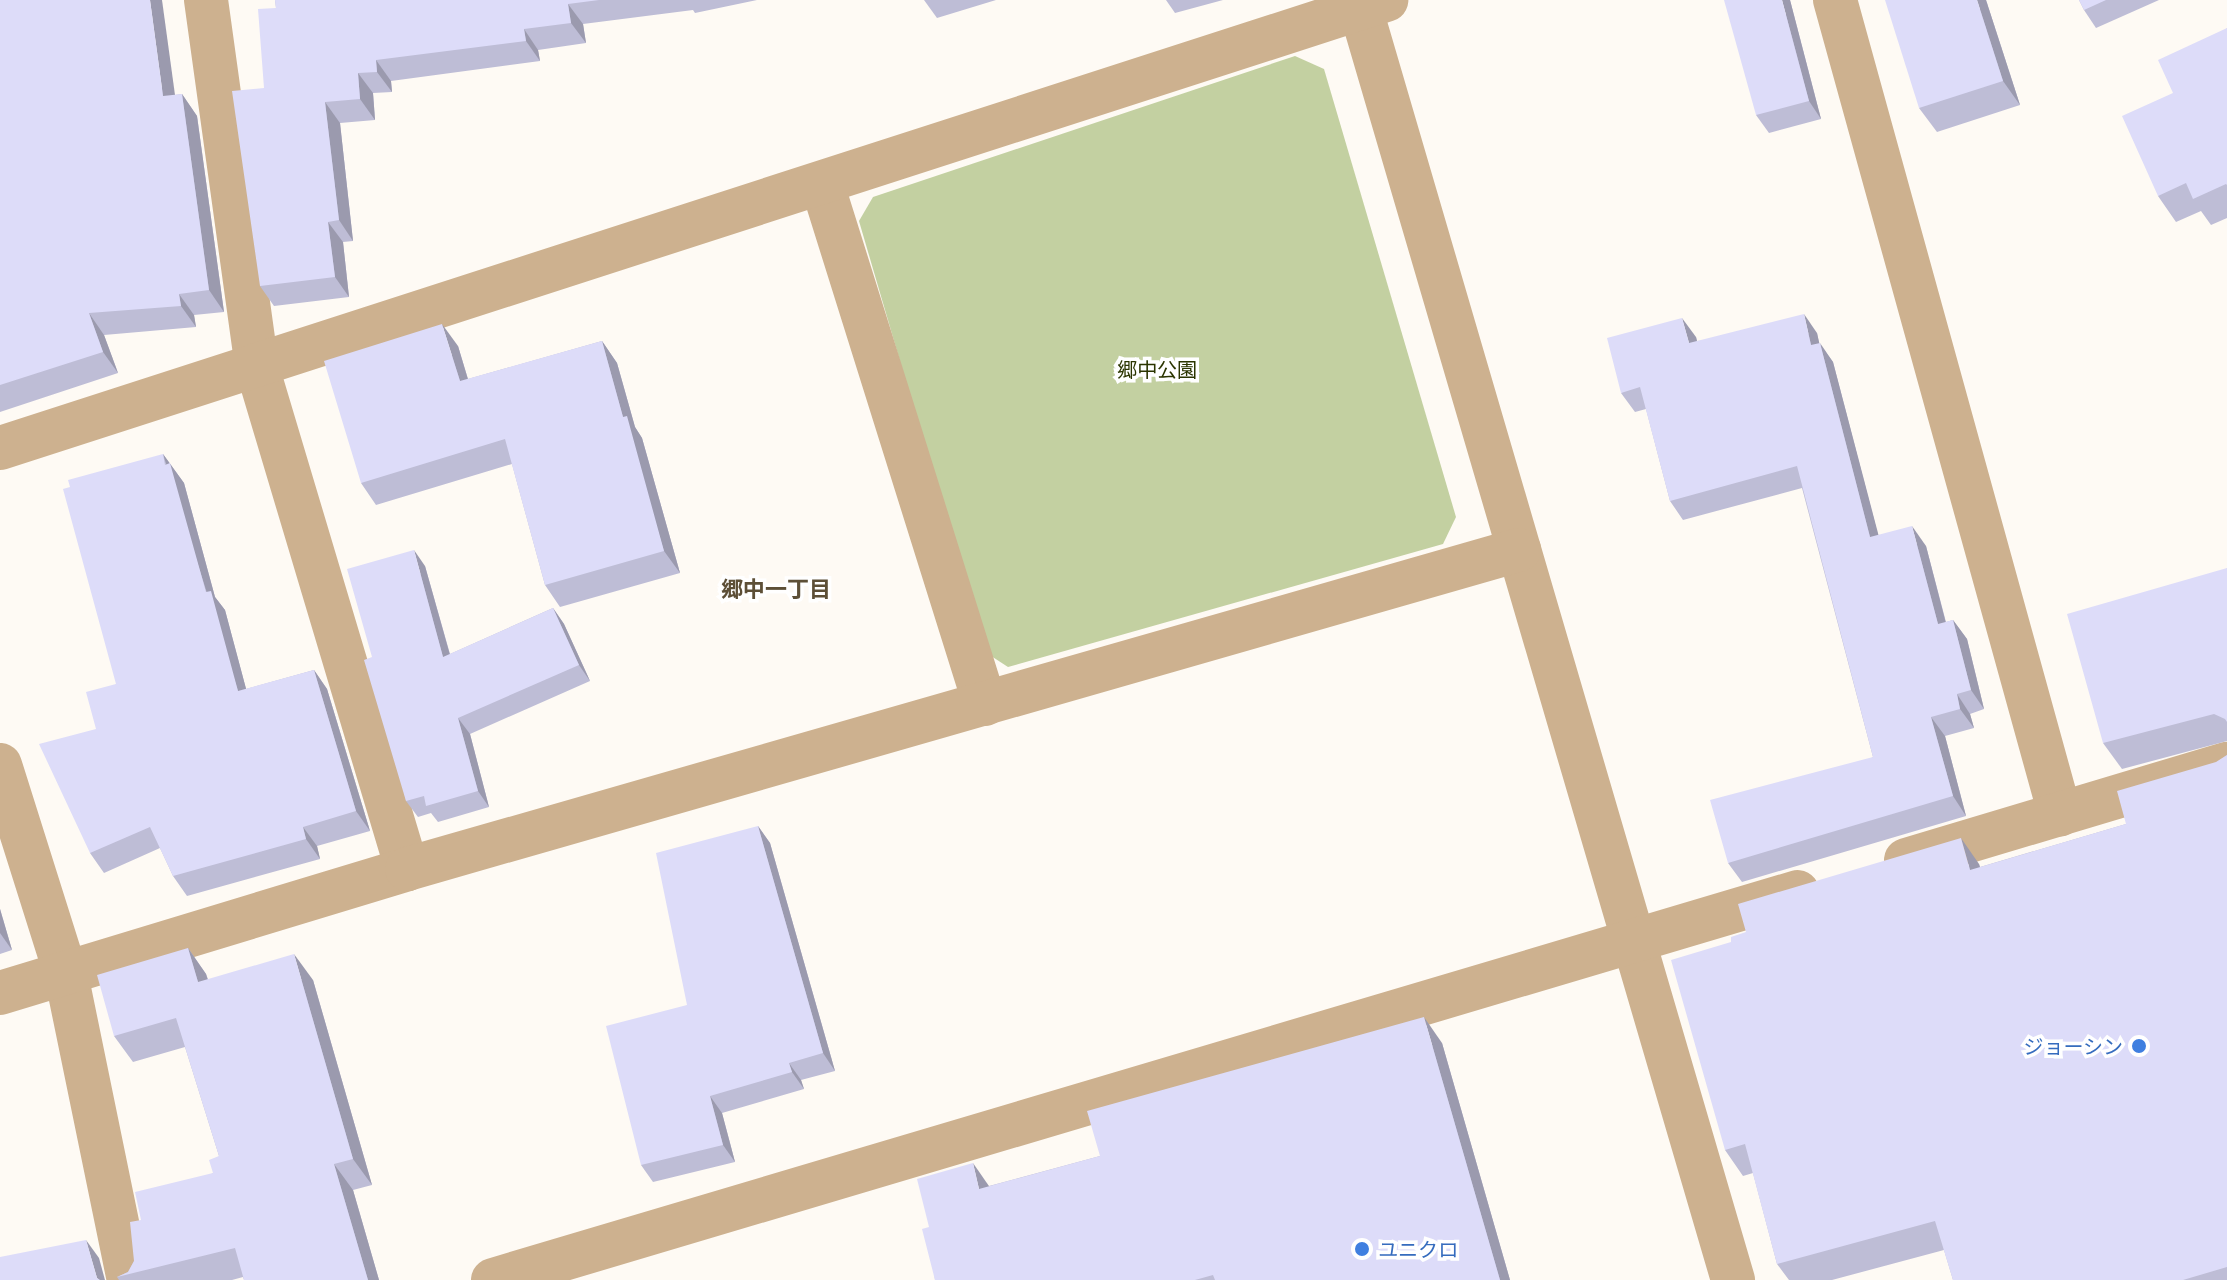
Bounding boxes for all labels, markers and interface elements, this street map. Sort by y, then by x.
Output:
park label: 郷中公園 [1117,357,1197,381]
district label: 郷中一丁目 [721,577,831,603]
place label: ジョーシン [2023,1034,2123,1058]
marker: ジョーシン [2130,1037,2148,1055]
place label: ユニクロ [1378,1237,1458,1261]
marker: ユニクロ [1353,1240,1371,1258]

